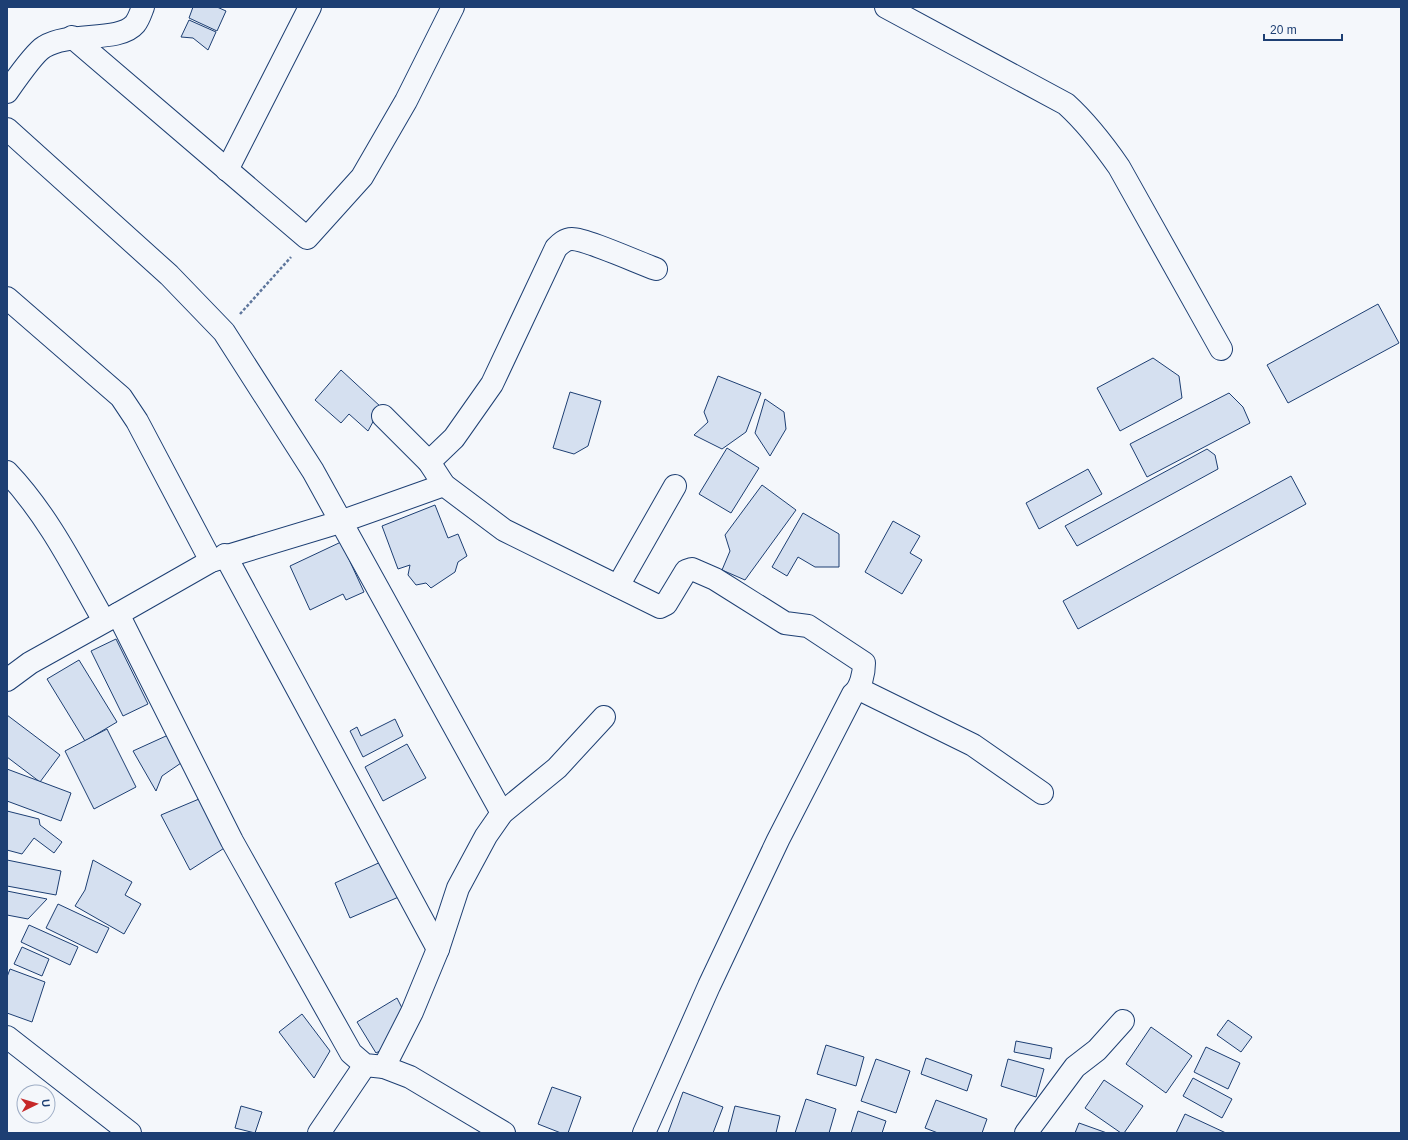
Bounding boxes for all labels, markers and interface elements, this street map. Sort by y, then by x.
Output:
scale bar [1264,16,1342,42]
text: 20 m [1270,23,1297,37]
north arrow [16,1084,56,1124]
text: U [40,1099,52,1108]

